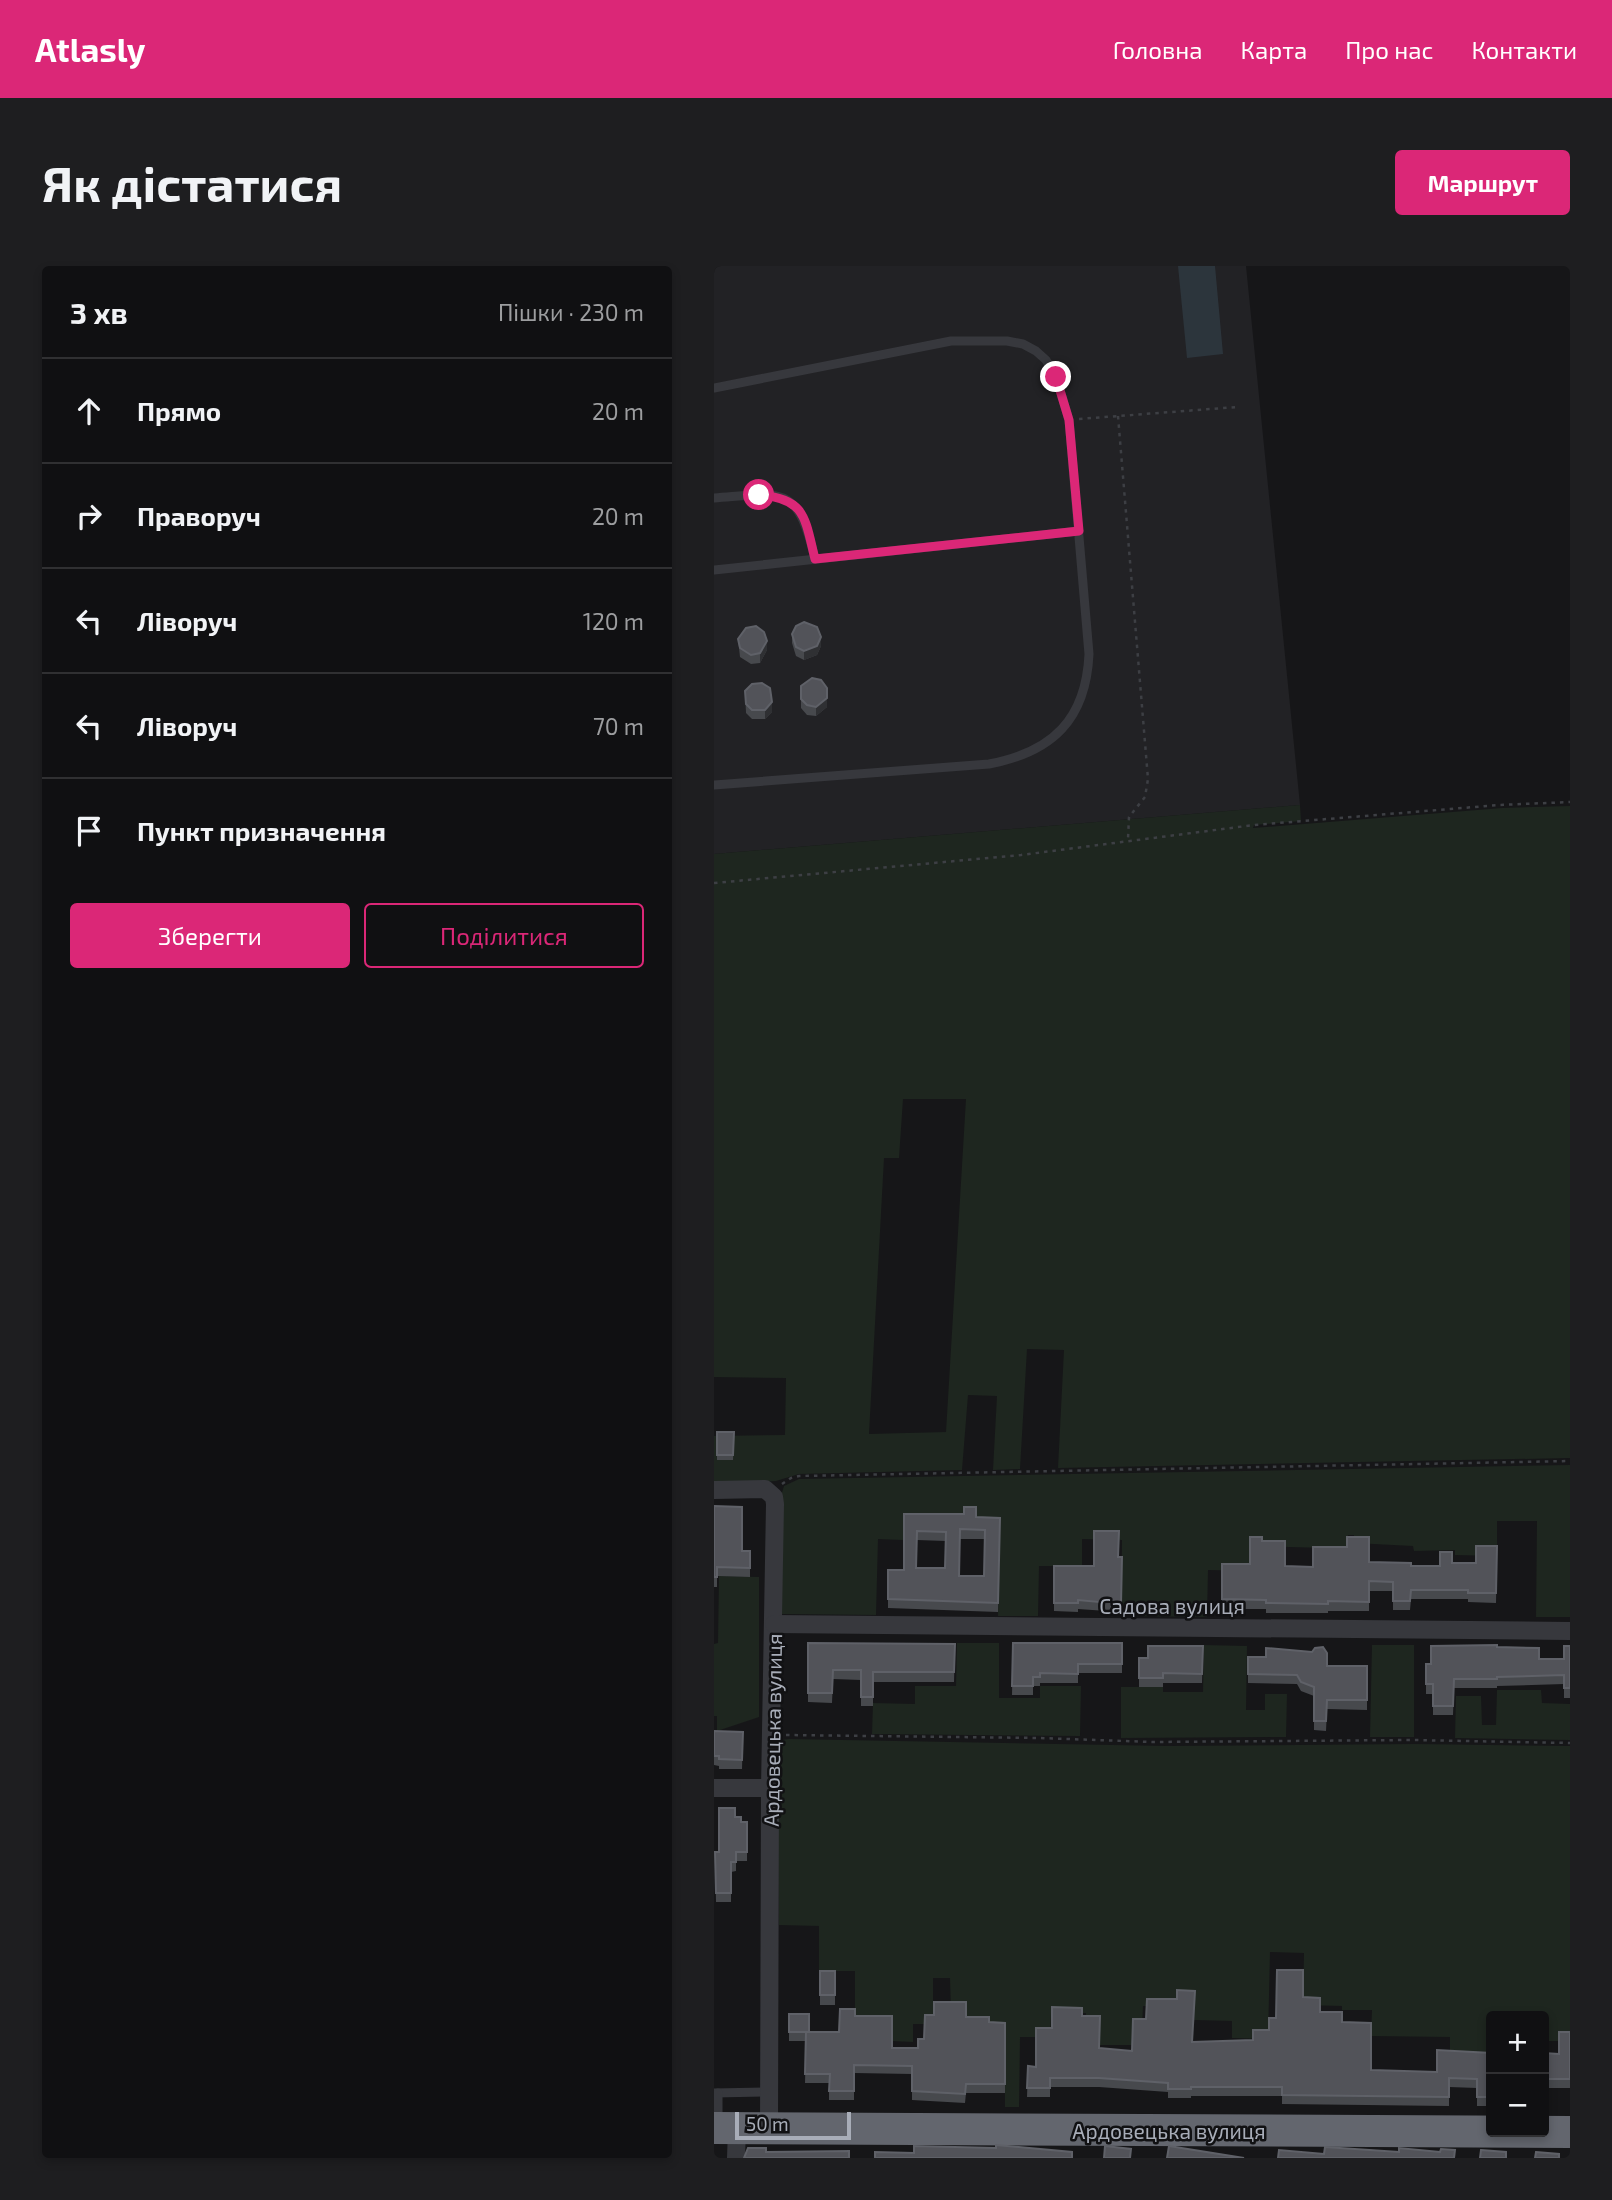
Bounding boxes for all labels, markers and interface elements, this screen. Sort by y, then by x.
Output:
text: Atlasly [35,29,145,69]
text: Головна [1113,35,1203,64]
text: Карта [1241,35,1307,64]
text: Про нас [1345,35,1433,64]
text: Контакти [1471,35,1577,64]
button: Маршрут [1395,150,1570,215]
text: Як дістатися [42,153,342,212]
text: 3 хв [70,294,128,330]
text: Пішки · 230 m [498,298,644,326]
route end [1040,361,1071,392]
icon: ahead [70,392,108,430]
text: Прямо [137,395,221,426]
text: 20 m [592,397,644,425]
route start [743,479,774,510]
icon: right [70,497,108,535]
text: Праворуч [137,500,261,531]
text: 20 m [592,502,644,530]
icon: left [70,602,108,640]
text: Ліворуч [137,605,237,636]
text: 120 m [583,607,644,635]
icon: left [70,707,108,745]
text: Ліворуч [137,710,237,741]
text: 70 m [593,712,644,740]
icon: arrive [70,812,108,850]
text: Пункт призначення [137,815,386,846]
button: Зберегти [70,903,350,968]
button: Поділитися [364,903,644,968]
street label: Садова вулиця [1099,1593,1245,1619]
street label: Ардовецька вулиця [758,1633,787,1827]
map controls [1486,2011,1549,2137]
button: + [1486,2011,1549,2074]
button: − [1486,2074,1549,2137]
scale bar [735,2109,850,2141]
text: 50 m [746,2112,789,2135]
street label: Ардовецька вулиця [1072,2118,1266,2144]

